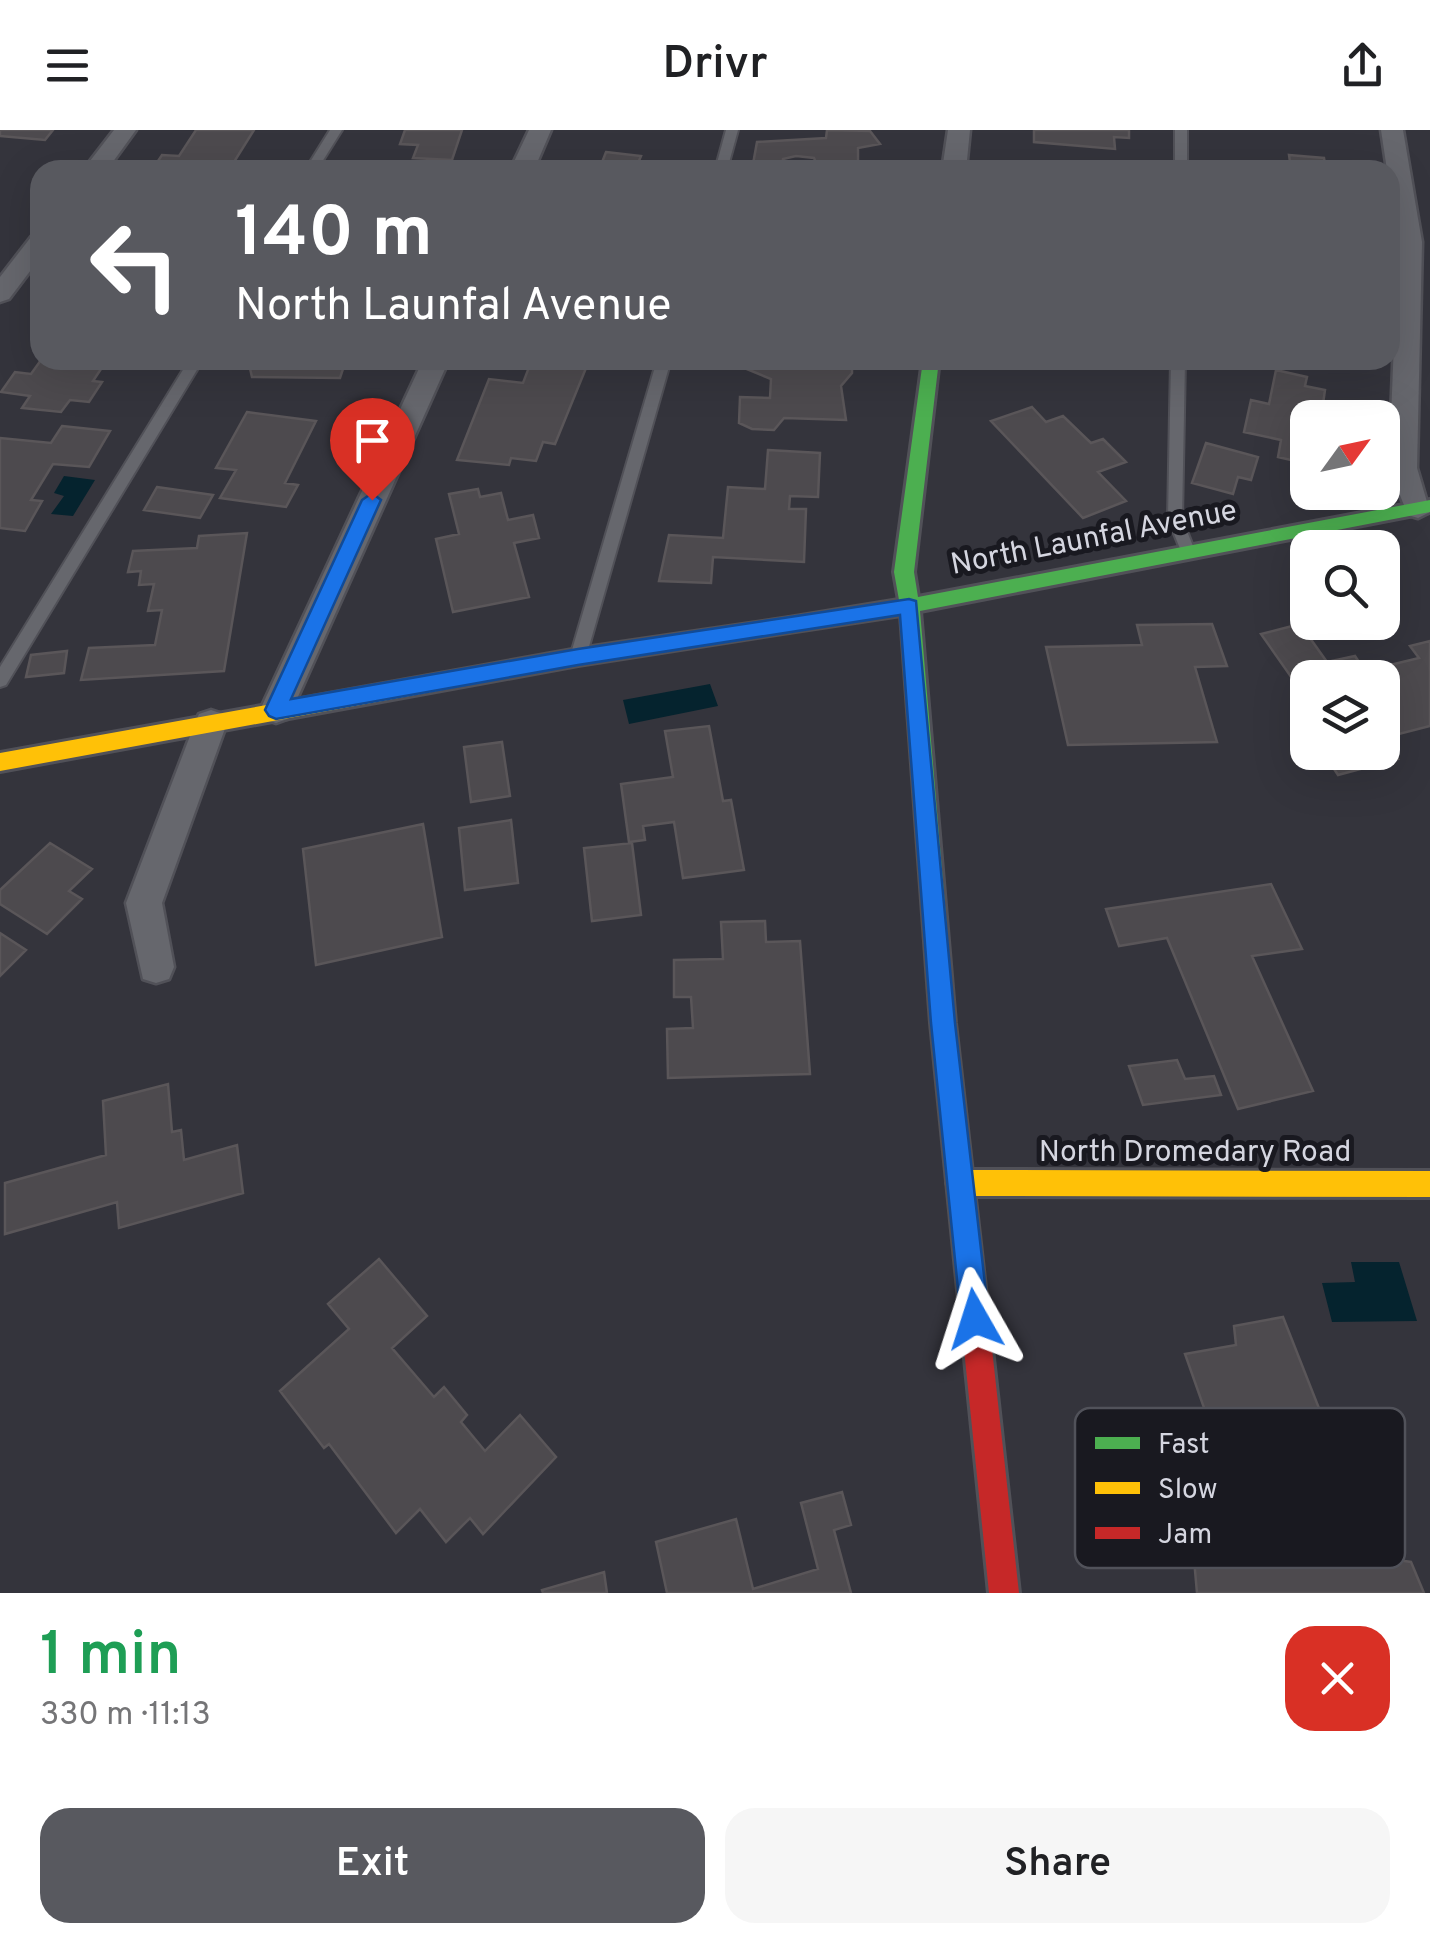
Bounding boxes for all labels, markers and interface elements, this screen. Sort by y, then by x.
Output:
text: Drivr [662,37,768,94]
icon: menu [40,38,95,93]
icon: share [1335,38,1390,93]
text: 140 m [235,192,433,281]
icon: left [70,200,200,330]
text: North Launfal Avenue [235,279,671,336]
pin [330,398,415,501]
north arrow [1290,400,1400,510]
map controls [1290,400,1400,770]
icon: arrive [345,413,400,468]
street label: North Launfal Avenue [948,493,1240,585]
button: search [1290,530,1400,640]
button: layers [1290,660,1400,770]
street label: North Dromedary Road [1039,1135,1351,1172]
position arrow [923,1267,1027,1371]
legend [1075,1408,1405,1568]
text: Fast [1158,1428,1210,1464]
text: Slow [1158,1473,1217,1509]
text: Jam [1158,1518,1212,1554]
text: 1 min [40,1620,181,1696]
button: close [1285,1626,1390,1731]
text: 330 m · 11:13 [40,1696,211,1736]
button: Exit [40,1808,705,1923]
button: Share [725,1808,1390,1923]

